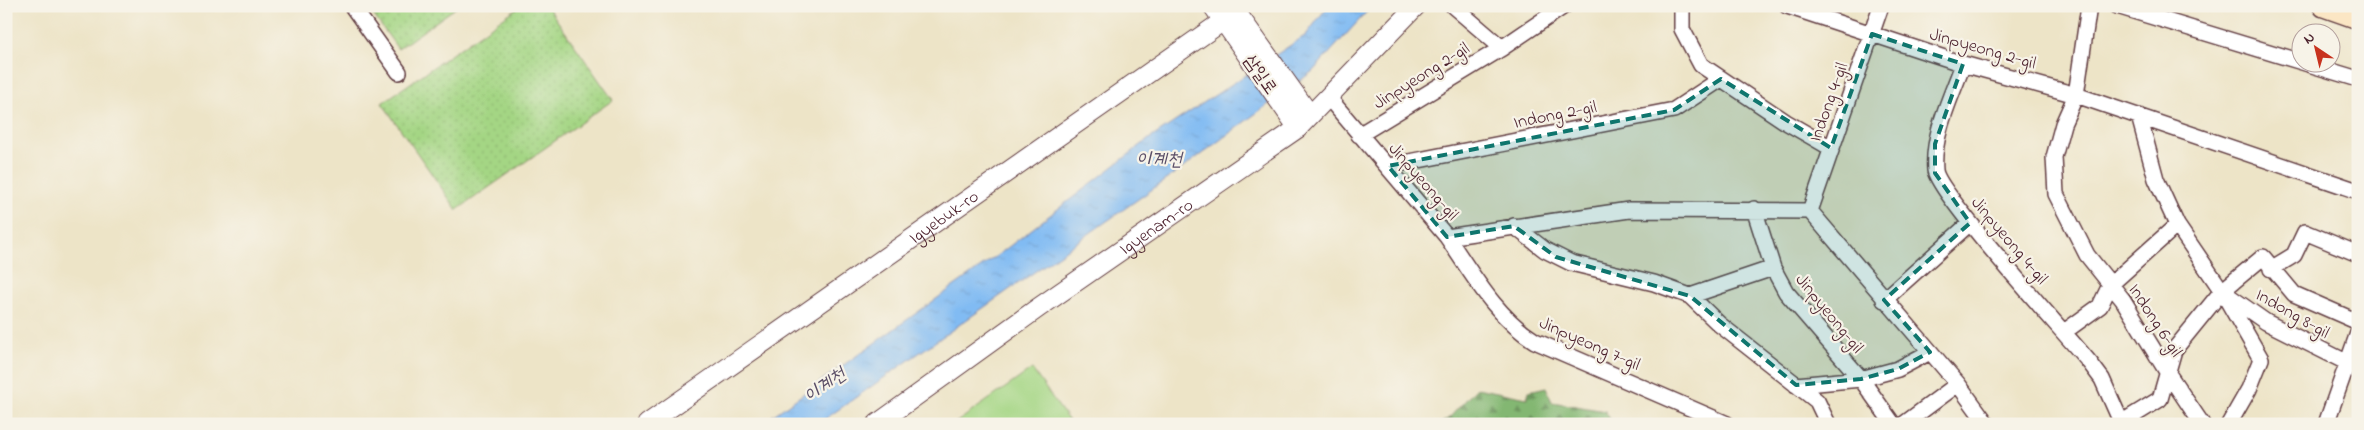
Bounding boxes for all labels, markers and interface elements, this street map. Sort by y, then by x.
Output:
street label: Jinpyeong 2-gil [1926,22,2039,78]
north arrow [2292,22,2342,72]
text: N [2300,27,2319,50]
street label: Jinpyeong 2-gil [1369,37,1476,118]
street label: 삼일로 [1236,50,1282,100]
street label: Indong 4-gil [1804,59,1857,146]
street label: Indong 2-gil [1512,95,1599,138]
street label: Jinpyeong-gil [1380,137,1464,228]
water label: 이계천 [1136,147,1184,174]
street label: Igyebuk-ro [905,185,985,252]
street label: Jinpyeong 4-gil [1963,192,2053,292]
street label: Igyenam-ro [1115,193,1199,263]
street label: Jinpyeong-gil [1787,269,1869,360]
street label: Indong 6-gil [2120,279,2188,364]
street label: Indong 8-gil [2250,283,2334,347]
street label: Jinpyeong 7-gil [1534,311,1644,380]
water label: 이계천 [799,361,853,410]

